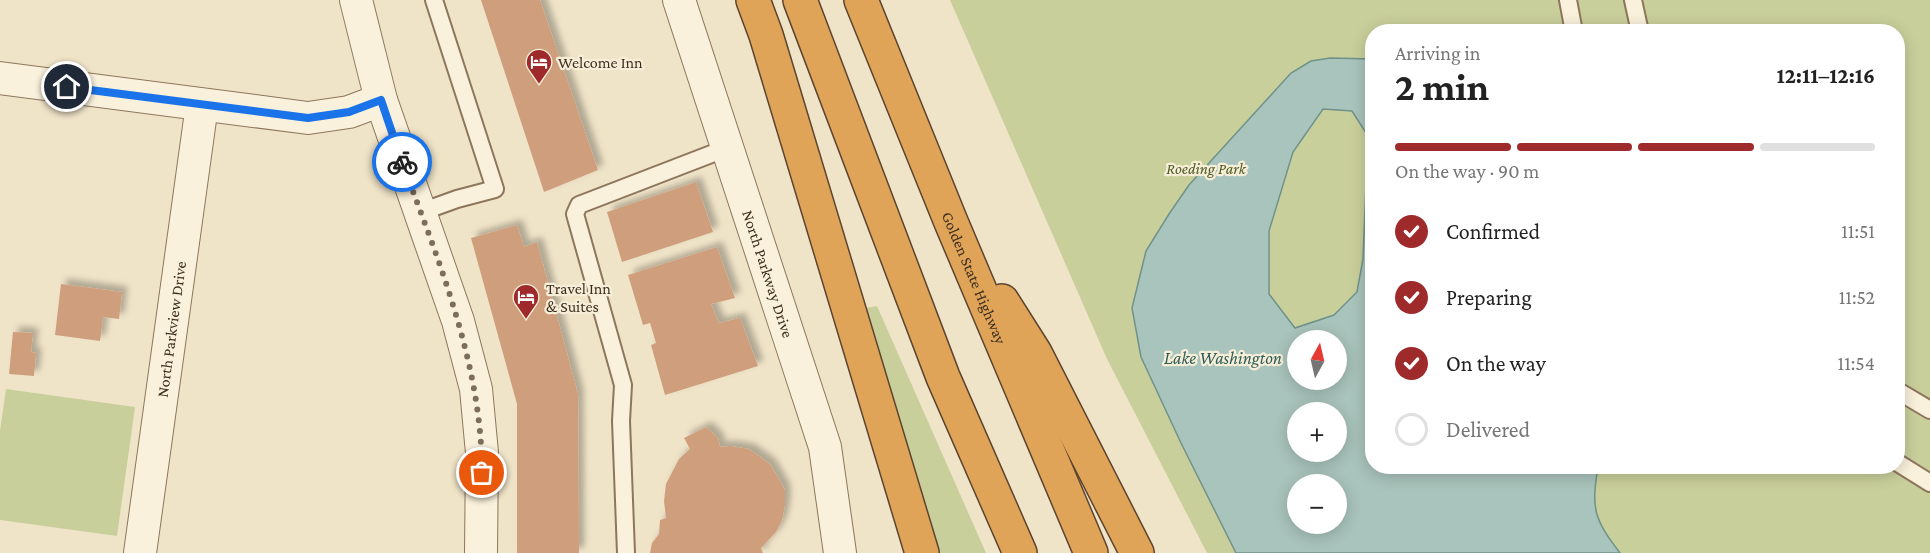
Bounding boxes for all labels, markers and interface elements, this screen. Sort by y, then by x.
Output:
text: Arriving in [1395,42,1480,64]
hotel icon: Welcome Inn [524,47,554,85]
place label: Welcome Inn [558,54,643,71]
pin [41,61,92,112]
text: 12:11–12:16 [1776,63,1875,88]
text: 2 min [1395,65,1489,108]
icon: home [50,70,83,103]
courier [372,132,432,192]
icon: bike [386,146,419,179]
park label: Roeding Park [1166,160,1247,178]
text: On the way · 90 m [1395,160,1539,182]
street label: North Parkway Drive [740,208,797,340]
street label: Golden State Highway [939,209,1010,347]
icon: check [1395,215,1428,248]
text: Confirmed [1446,219,1540,244]
text: 11:51 [1841,220,1875,242]
street label: North Parkview Drive [153,260,189,398]
place label: Travel Inn & Suites [546,280,611,315]
icon: check [1395,281,1428,314]
hotel icon: Travel Inn & Suites [511,282,541,320]
text: Preparing [1446,285,1532,310]
text: 11:52 [1839,286,1875,308]
north arrow [1287,330,1347,390]
map controls [1287,330,1347,534]
icon: check [1395,347,1428,380]
water label: Lake Washington [1164,348,1282,368]
text: On the way [1446,351,1546,376]
text: 11:54 [1838,352,1875,374]
button: + [1287,402,1347,462]
text: Delivered [1446,417,1530,442]
pin [456,447,507,498]
icon: bag [465,456,498,489]
button: − [1287,474,1347,534]

